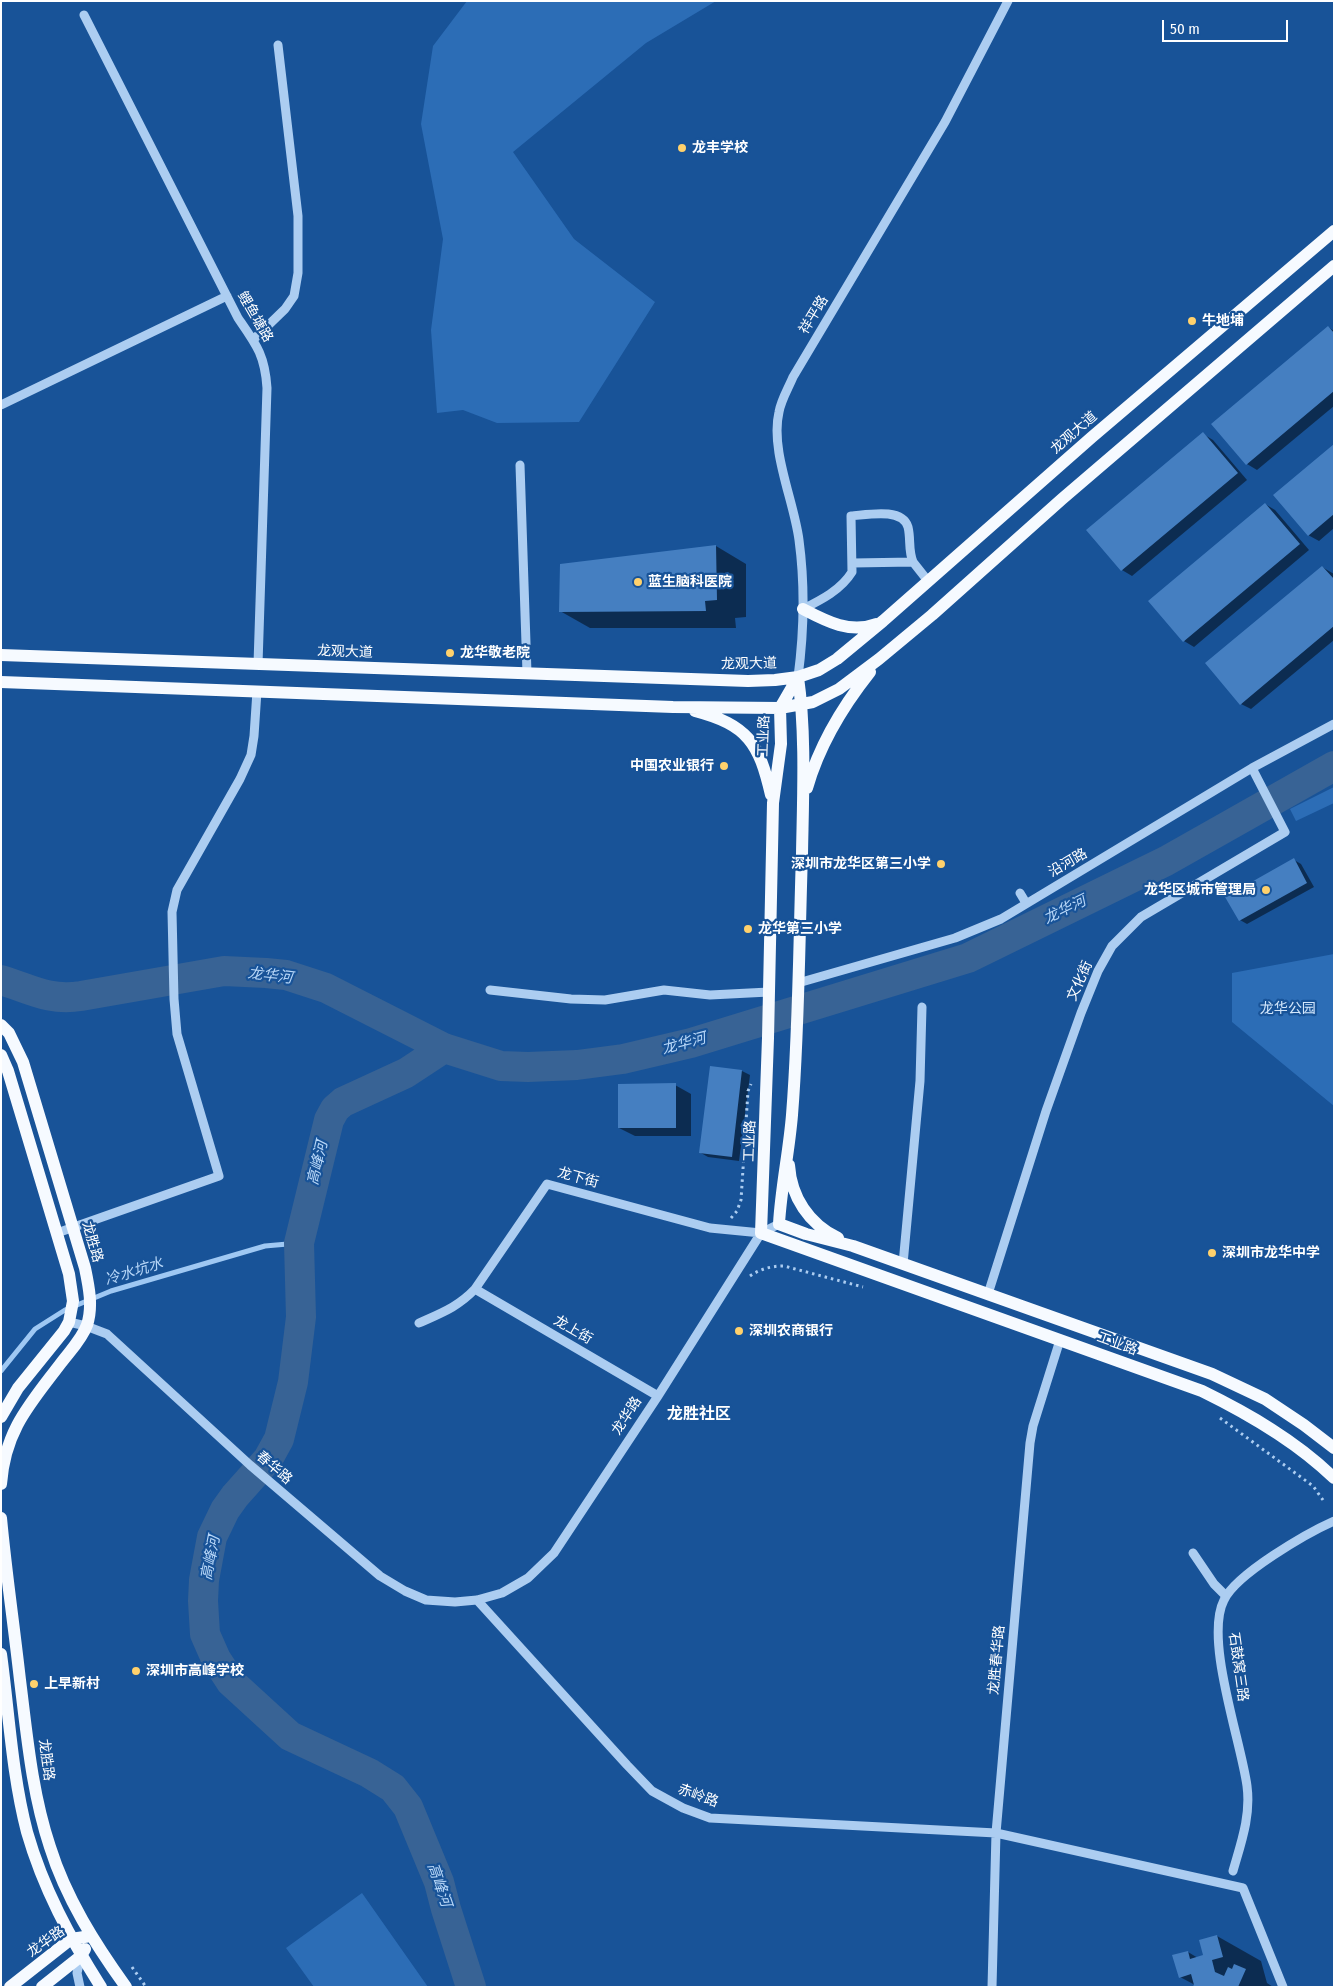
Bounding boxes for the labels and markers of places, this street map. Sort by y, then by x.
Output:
place label: 龙丰学校 [692,140,748,156]
marker: 龙丰学校 [676,142,688,154]
place label: 牛地埔 [1202,313,1244,329]
marker: 牛地埔 [1186,315,1198,327]
place label: 蓝生脑科医院 [648,574,732,590]
marker: 蓝生脑科医院 [632,576,644,588]
place label: 龙华敬老院 [460,645,530,661]
marker: 龙华敬老院 [444,647,456,659]
place label: 中国农业银行 [630,758,714,774]
marker: 中国农业银行 [718,760,730,772]
place label: 深圳市龙华区第三小学 [791,856,931,872]
marker: 深圳市龙华区第三小学 [935,858,947,870]
place label: 龙华区城市管理局 [1144,882,1256,898]
marker: 龙华区城市管理局 [1260,884,1272,896]
place label: 龙华第三小学 [758,921,842,937]
marker: 龙华第三小学 [742,923,754,935]
place label: 深圳市龙华中学 [1222,1245,1320,1261]
marker: 深圳市龙华中学 [1206,1247,1218,1259]
place label: 深圳农商银行 [749,1323,833,1339]
marker: 深圳农商银行 [733,1325,745,1337]
place label: 深圳市高峰学校 [146,1663,244,1679]
marker: 深圳市高峰学校 [130,1665,142,1677]
place label: 上早新村 [44,1676,100,1692]
marker: 上早新村 [28,1678,40,1690]

